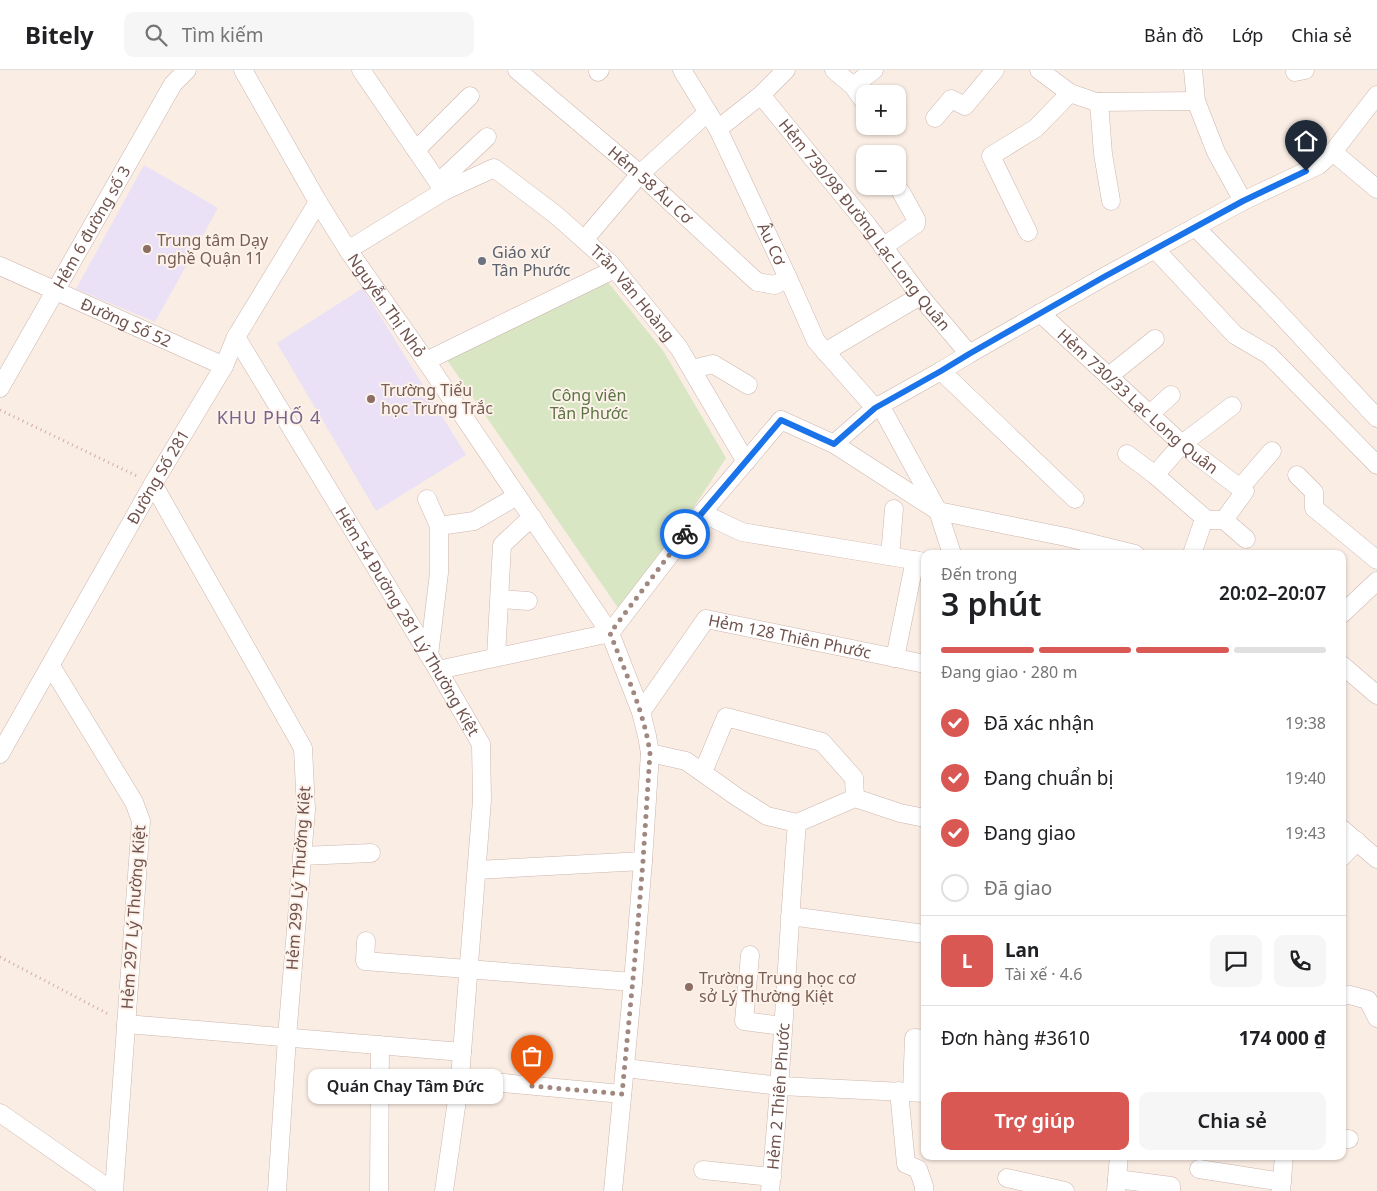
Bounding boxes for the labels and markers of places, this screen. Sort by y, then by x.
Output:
pin [1285,120,1327,171]
place label: Trung tâm Dạy nghề Quận 11 [157,229,269,269]
place label: Giáo xứ Tân Phước [492,241,571,281]
marker: Trung tâm Dạy nghề Quận 11 [141,243,153,255]
marker: Giáo xứ Tân Phước [476,255,488,267]
place label: Trường Tiểu học Trưng Trắc [381,379,493,419]
marker: Trường Tiểu học Trưng Trắc [365,393,377,405]
place label: Trường Trung học cơ sở Lý Thường Kiệt [699,967,857,1007]
marker: Trường Trung học cơ sở Lý Thường Kiệt [683,981,695,993]
pin [511,1035,553,1086]
callout: Quán Chay Tâm Đức [307,1068,502,1104]

